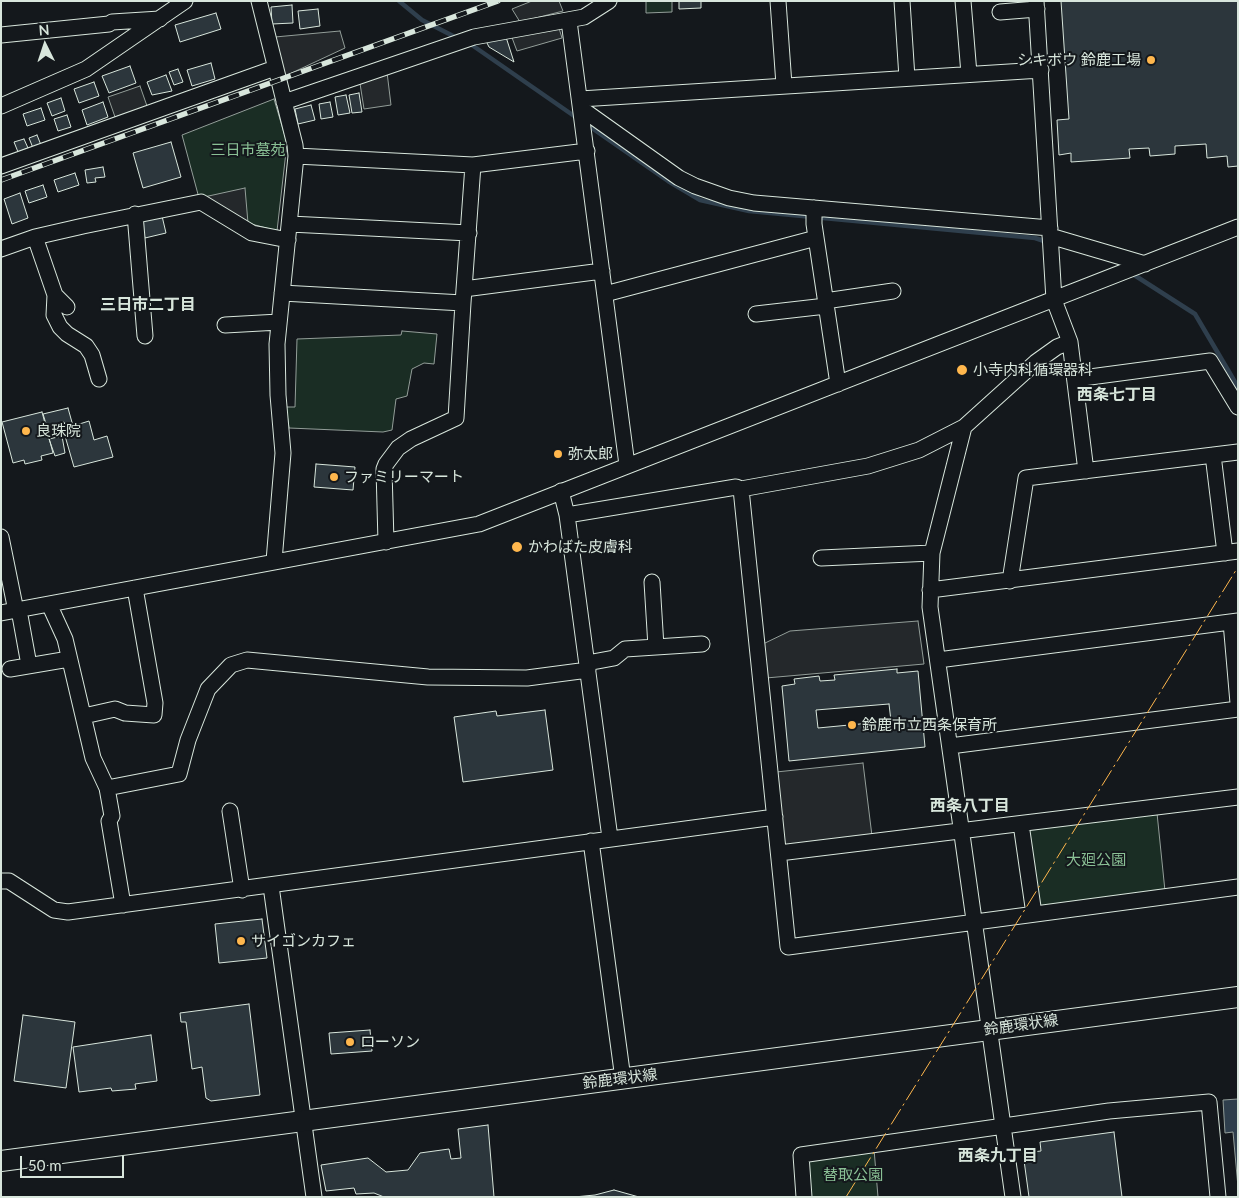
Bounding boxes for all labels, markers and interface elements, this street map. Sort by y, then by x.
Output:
north arrow [20,20,70,70]
text: N [38,21,50,38]
place label: シキボウ 鈴鹿工場 [1017,51,1141,69]
marker: シキボウ 鈴鹿工場 [1145,54,1157,66]
park label: 三日市墓苑 [211,141,285,159]
district label: 三日市二丁目 [100,295,196,315]
place label: 小寺内科循環器科 [973,361,1093,379]
marker: 小寺内科循環器科 [955,363,969,377]
district label: 西条七丁目 [1077,385,1157,405]
place label: 良珠院 [36,422,81,440]
marker: 良珠院 [20,425,32,437]
place label: 弥太郎 [568,445,613,463]
marker: 弥太郎 [552,448,564,460]
place label: ファミリーマート [344,468,464,486]
marker: ファミリーマート [328,471,340,483]
place label: かわばた皮膚科 [528,538,633,556]
marker: かわばた皮膚科 [510,540,524,554]
place label: 鈴鹿市立西条保育所 [862,716,997,734]
marker: 鈴鹿市立西条保育所 [846,719,858,731]
district label: 西条八丁目 [930,796,1010,816]
park label: 大廻公園 [1066,851,1126,869]
place label: サイゴンカフェ [251,932,356,950]
marker: サイゴンカフェ [235,935,247,947]
street label: 鈴鹿環状線 [983,1011,1059,1039]
place label: ローソン [360,1033,420,1051]
marker: ローソン [344,1036,356,1048]
street label: 鈴鹿環状線 [582,1065,658,1093]
scale bar [22,1146,126,1178]
district label: 西条九丁目 [958,1146,1038,1166]
text: 50 m [28,1156,62,1174]
park label: 替取公園 [823,1166,883,1184]

